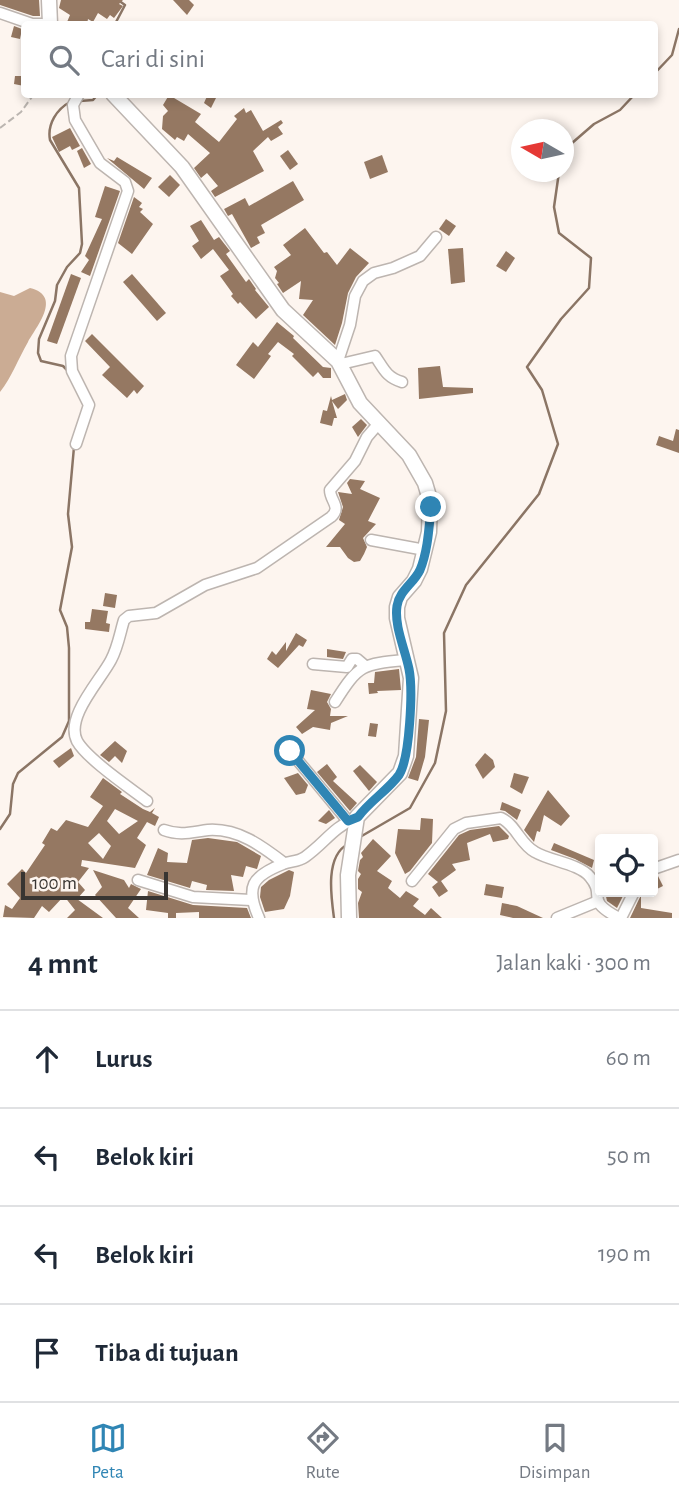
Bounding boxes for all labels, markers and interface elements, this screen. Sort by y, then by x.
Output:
search box [21,21,658,98]
icon: search [45,41,83,79]
text: Cari di sini [101,46,205,72]
north arrow [511,119,574,182]
route end [415,491,446,522]
route start [274,735,305,766]
map controls [595,834,658,897]
button: locate [595,834,658,897]
scale bar [21,869,168,901]
text: 100 m [32,874,77,893]
text: 4 mnt [28,949,98,979]
text: Jalan kaki · 300 m [496,952,651,975]
icon: ahead [28,1040,66,1078]
text: Lurus [95,1046,152,1072]
text: 60 m [606,1047,651,1070]
icon: left [28,1138,66,1176]
text: Belok kiri [95,1144,194,1170]
text: 50 m [607,1145,651,1168]
icon: left [28,1236,66,1274]
text: Belok kiri [95,1242,194,1268]
text: 190 m [598,1243,651,1266]
icon: arrive [28,1334,66,1372]
text: Tiba di tujuan [95,1340,239,1366]
tab: Peta [89,1419,127,1484]
tab: Rute [304,1419,342,1484]
tab: Disimpan [519,1419,590,1484]

